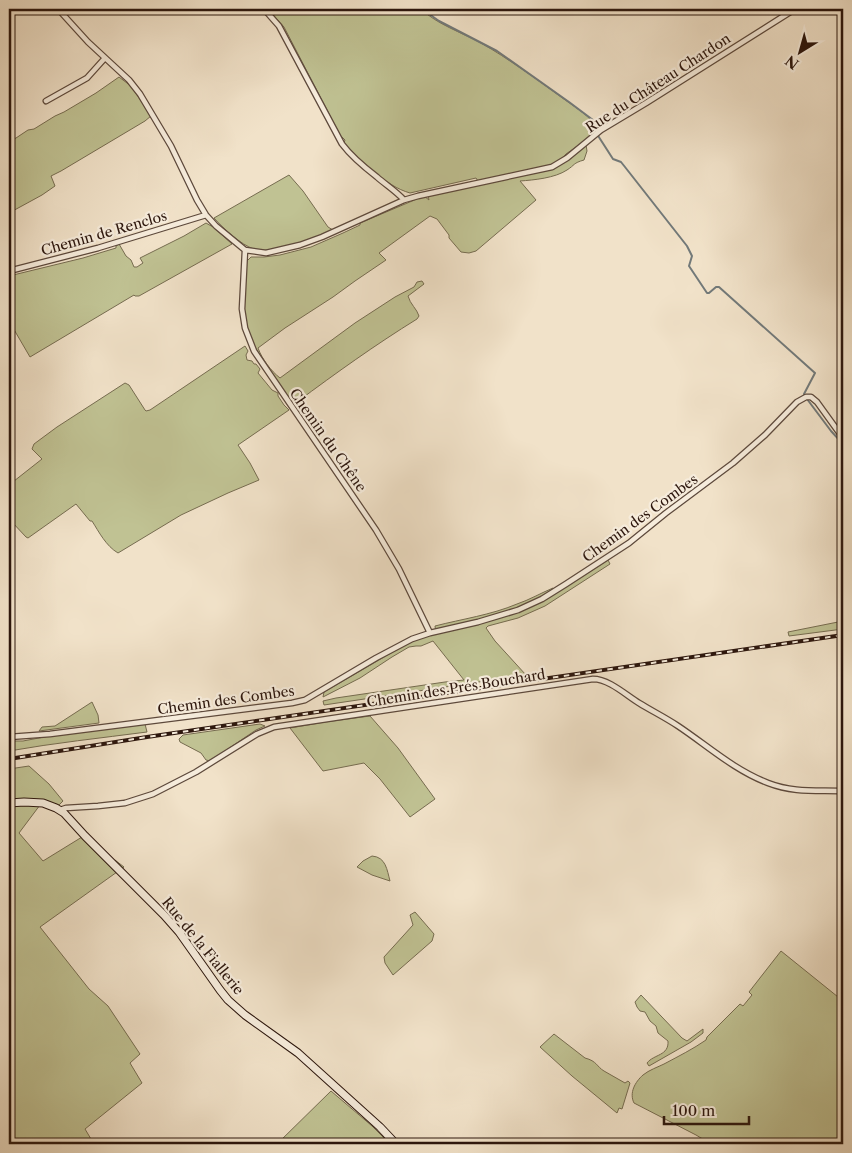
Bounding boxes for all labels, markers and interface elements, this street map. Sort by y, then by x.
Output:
north arrow [774,28,824,78]
street label: Rue du Château Chardon [582,29,734,137]
text: N [782,52,802,73]
street label: Chemin de Renclos [39,206,169,260]
street label: Chemin du Chêne [286,385,370,495]
street label: Chemin des Combes [579,470,701,566]
street label: Chemin des Prés Bouchard [365,665,547,711]
street label: Chemin des Combes [156,681,296,719]
street label: Rue de la Fiallerie [158,894,248,999]
scale bar [664,1093,750,1125]
text: 100 m [672,1101,715,1120]

